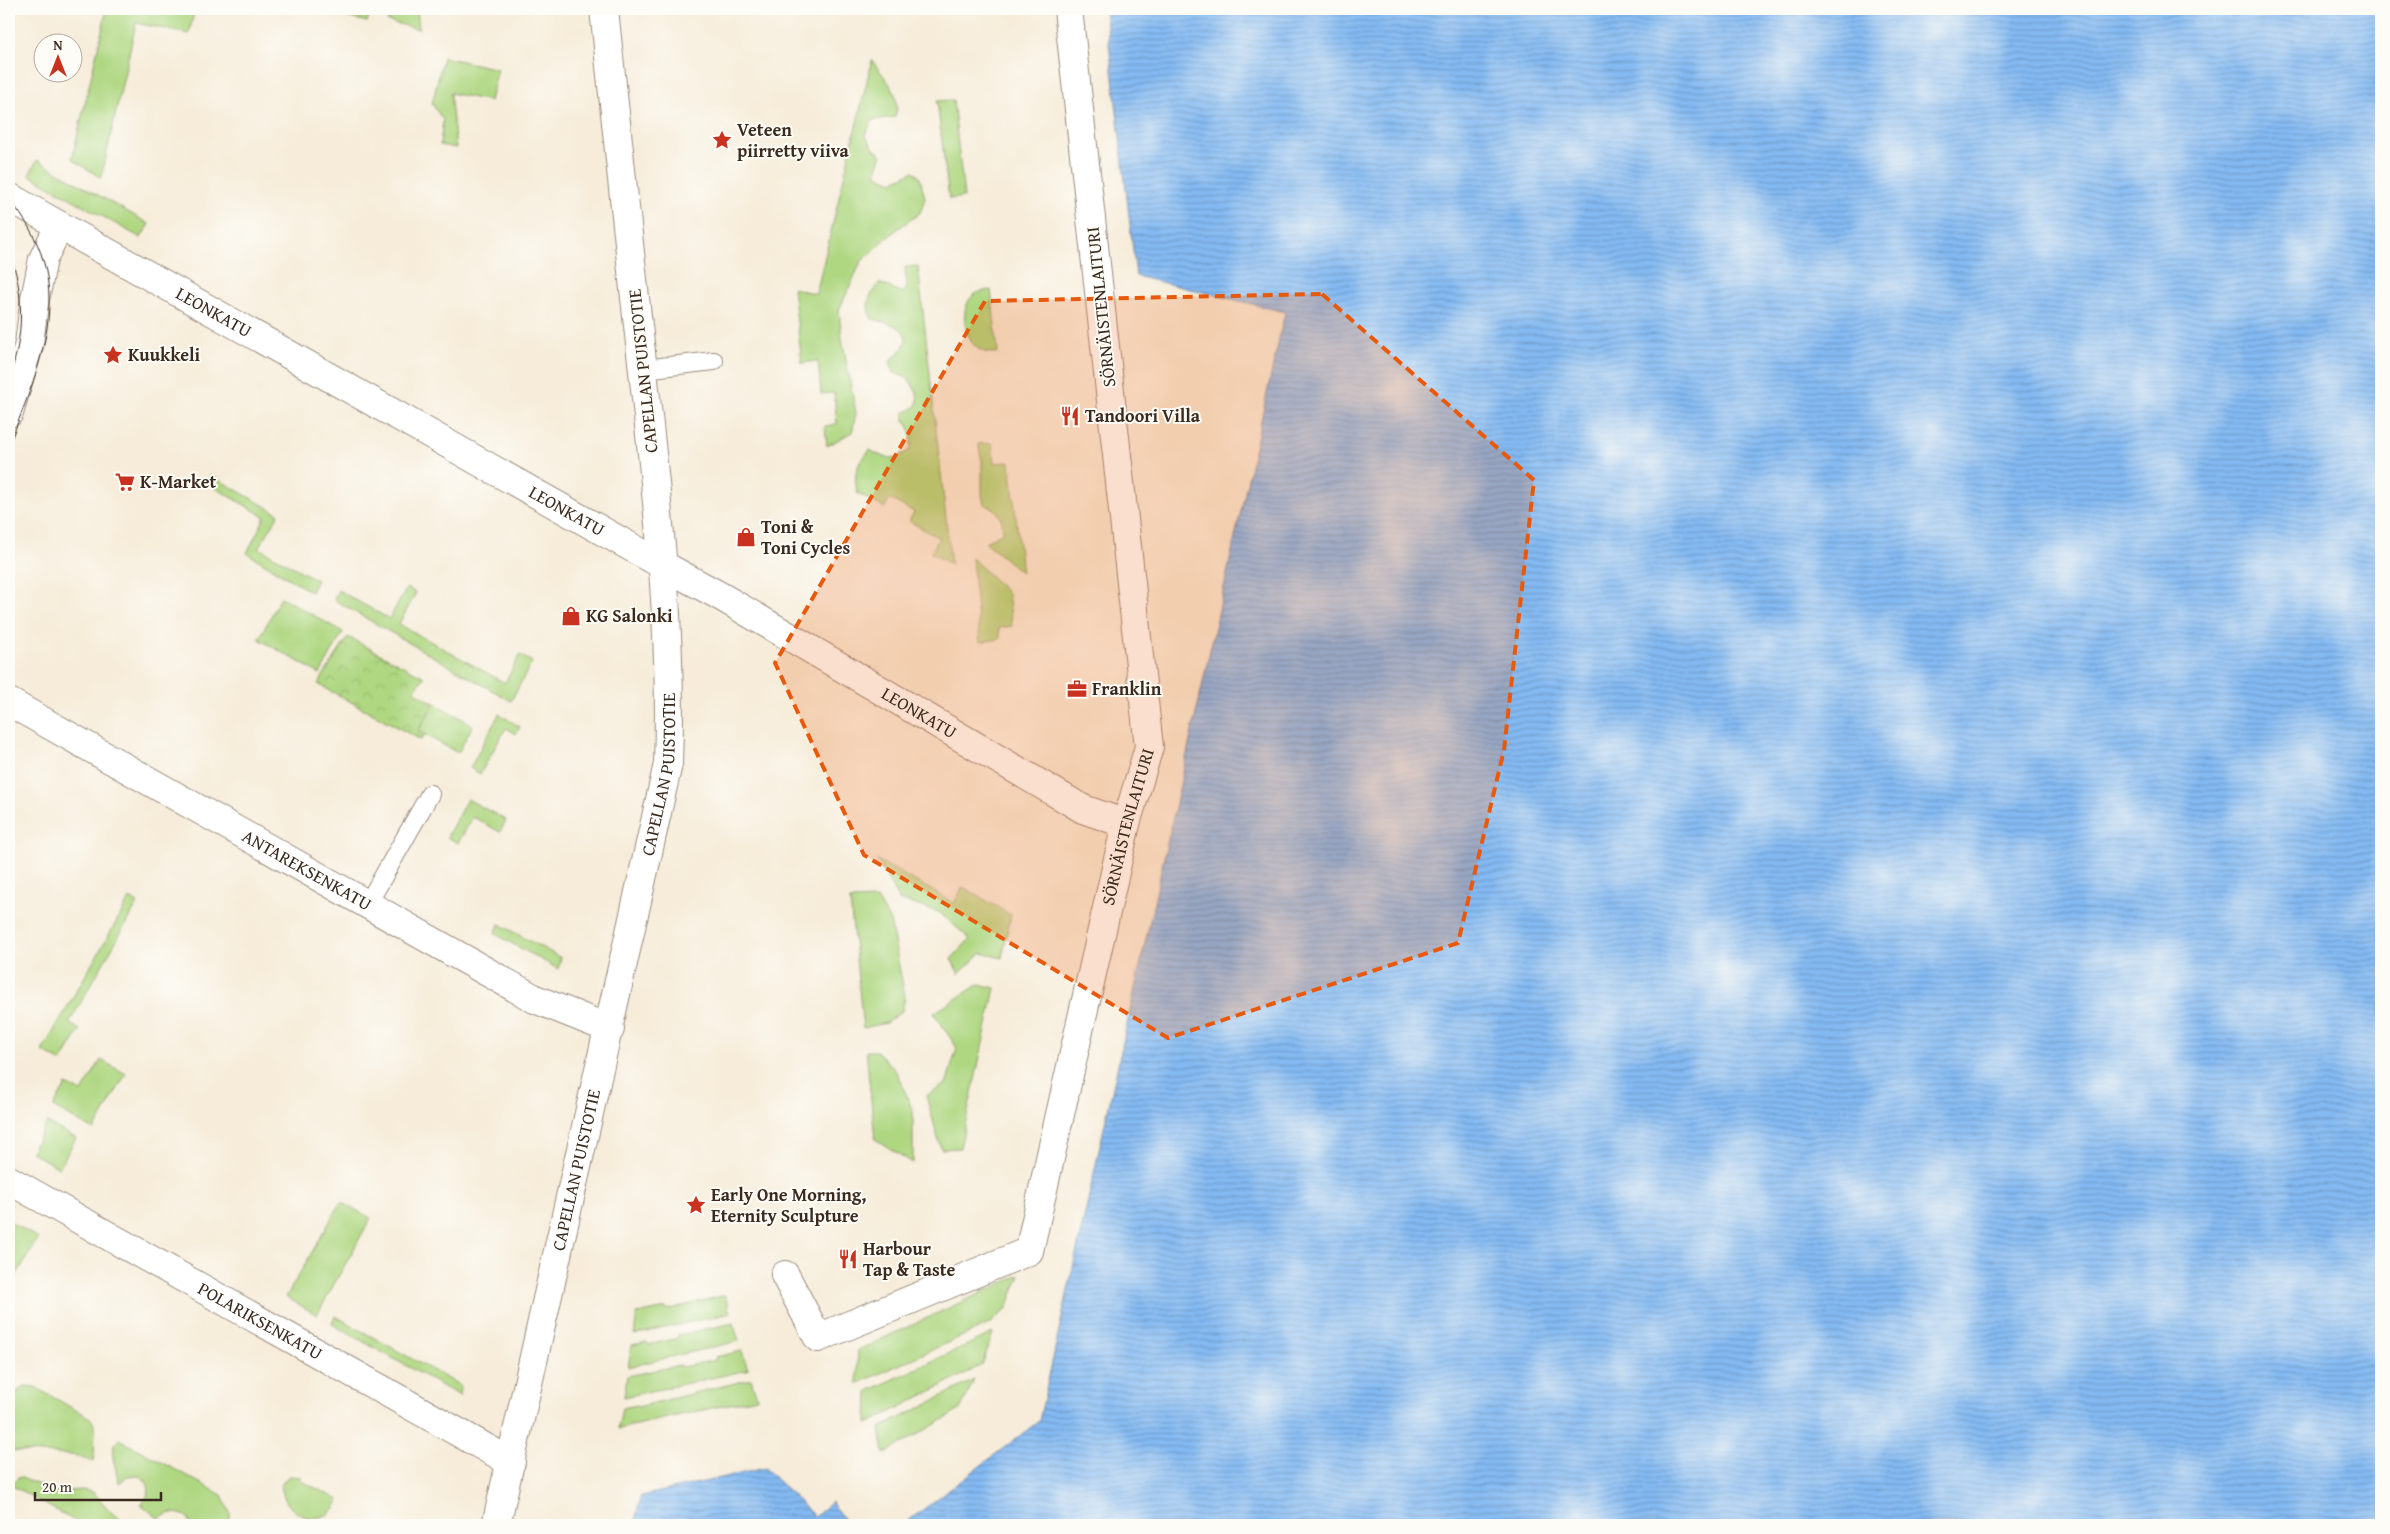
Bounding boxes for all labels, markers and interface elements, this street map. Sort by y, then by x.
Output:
north arrow [32,32,82,82]
text: N [53,35,63,55]
place label: Veteen piirretty viiva [737,116,850,164]
place icon: Veteen piirretty viiva [711,129,733,151]
street label: SÖRNÄISTENLAITURI [1079,226,1122,389]
street label: LEONKATU [171,280,257,344]
street label: CAPELLAN PUISTOTIE [620,288,665,454]
place label: Kuukkeli [128,341,201,368]
place icon: Kuukkeli [102,344,124,366]
place label: Tandoori Villa [1085,402,1201,429]
restaurant icon: Tandoori Villa [1059,405,1081,427]
place label: K-Market [140,468,217,495]
supermarket icon: K-Market [114,471,136,493]
street label: LEONKATU [524,478,610,543]
place label: Toni & Toni Cycles [761,513,851,561]
shop icon: Toni & Toni Cycles [735,526,757,548]
place label: KG Salonki [586,602,673,629]
shop icon: KG Salonki [560,605,582,627]
place label: Franklin [1092,675,1162,702]
office icon: Franklin [1066,678,1088,700]
street label: LEONKATU [877,680,962,745]
street label: CAPELLAN PUISTOTIE [634,693,682,858]
street label: SÖRNÄISTENLAITURI [1094,745,1161,908]
street label: ANTAREKSENKATU [237,822,377,917]
street label: CAPELLAN PUISTOTIE [544,1086,607,1253]
place label: Early One Morning, Eternity Sculpture [711,1181,866,1229]
place icon: Early One Morning, Eternity Sculpture [685,1194,707,1216]
place label: Harbour Tap & Taste [863,1235,956,1283]
restaurant icon: Harbour Tap & Taste [837,1248,859,1270]
street label: POLARIKSENKATU [193,1275,328,1367]
scale bar [35,1469,161,1501]
text: 20 m [42,1476,73,1497]

